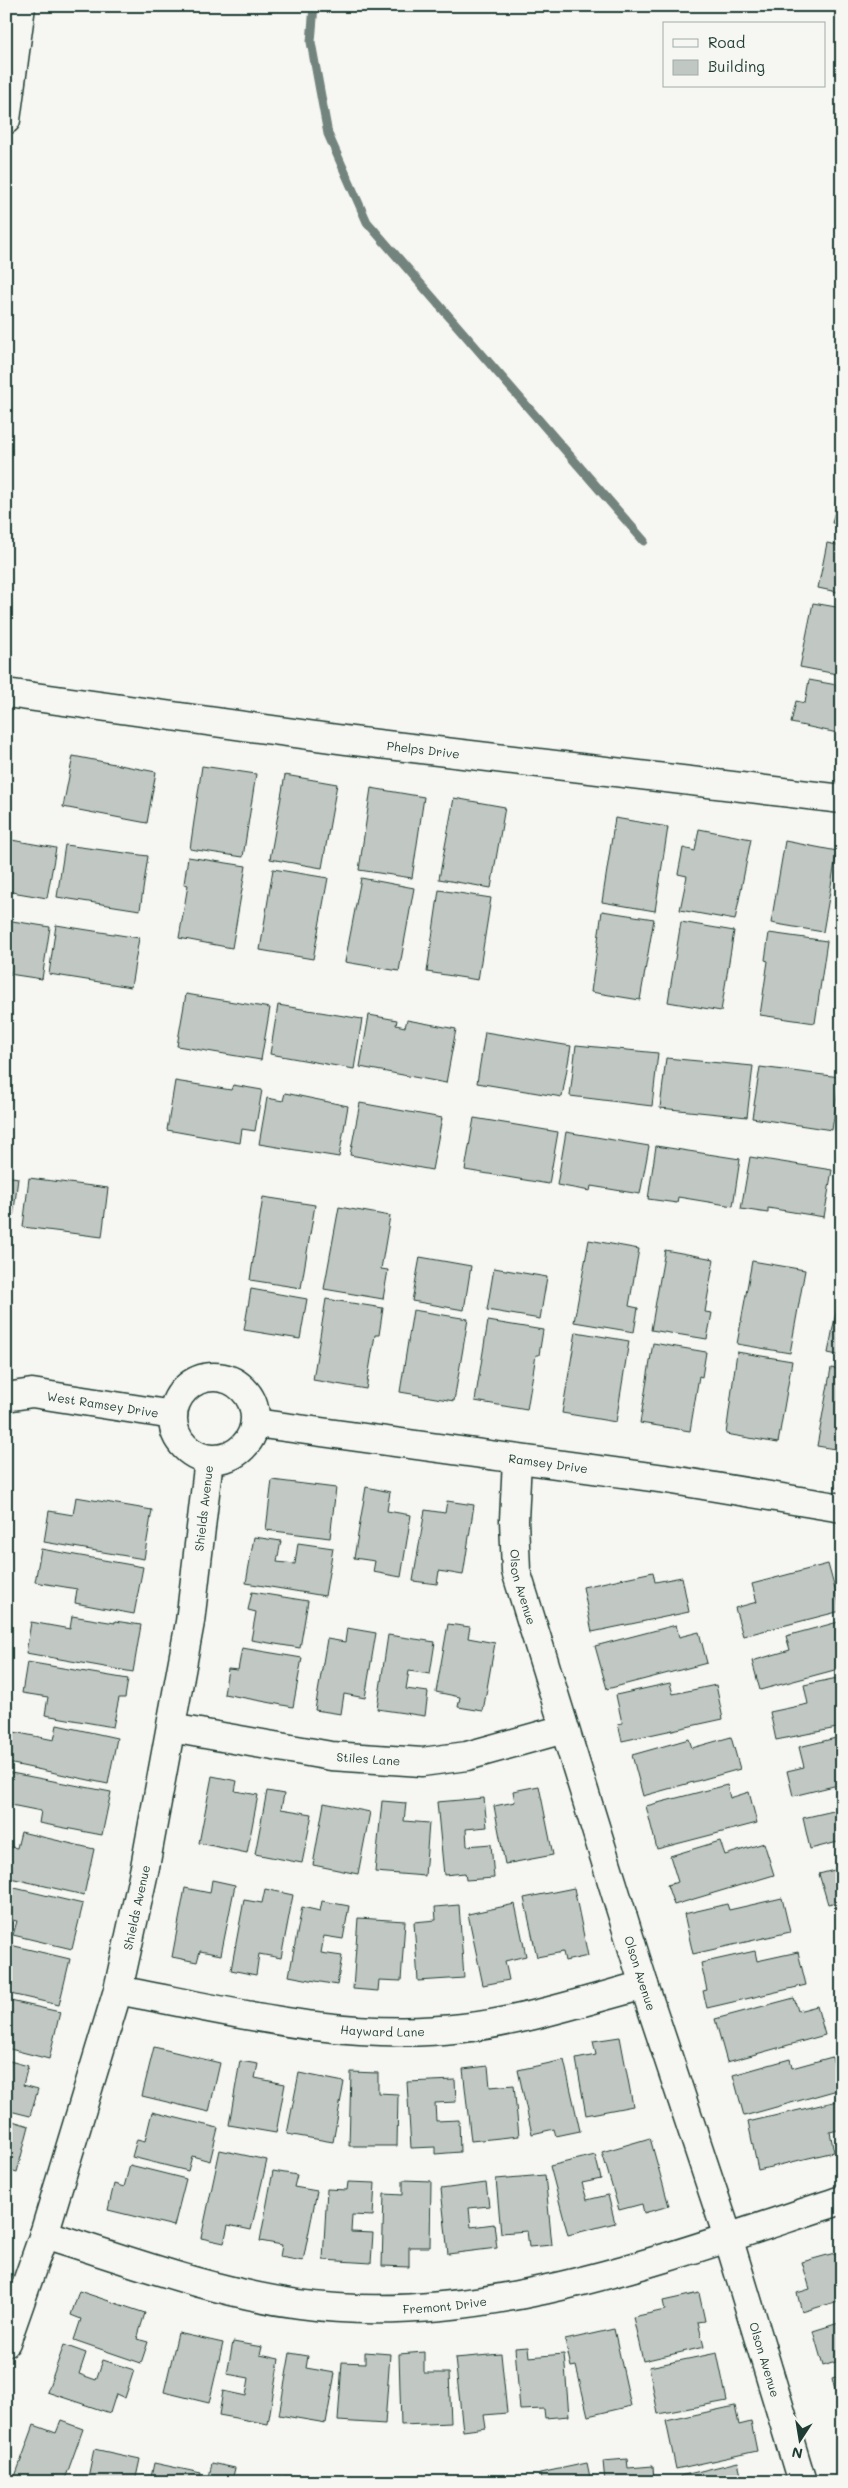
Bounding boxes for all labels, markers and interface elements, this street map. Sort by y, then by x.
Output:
legend [663,22,826,88]
text: Road [708,32,745,52]
text: Building [708,56,765,76]
street label: Phelps Drive [386,737,461,762]
street label: West Ramsey Drive [46,1387,160,1421]
street label: Ramsey Drive [508,1450,589,1476]
street label: Shields Avenue [190,1464,216,1552]
street label: Olson Avenue [507,1549,540,1627]
street label: Stiles Lane [336,1748,401,1769]
street label: Shields Avenue [119,1863,153,1951]
street label: Olson Avenue [621,1934,660,2013]
street label: Hayward Lane [340,2021,425,2040]
street label: Fremont Drive [402,2293,488,2317]
street label: Olson Avenue [746,2320,784,2399]
north arrow [776,2416,826,2466]
text: N [790,2443,804,2464]

